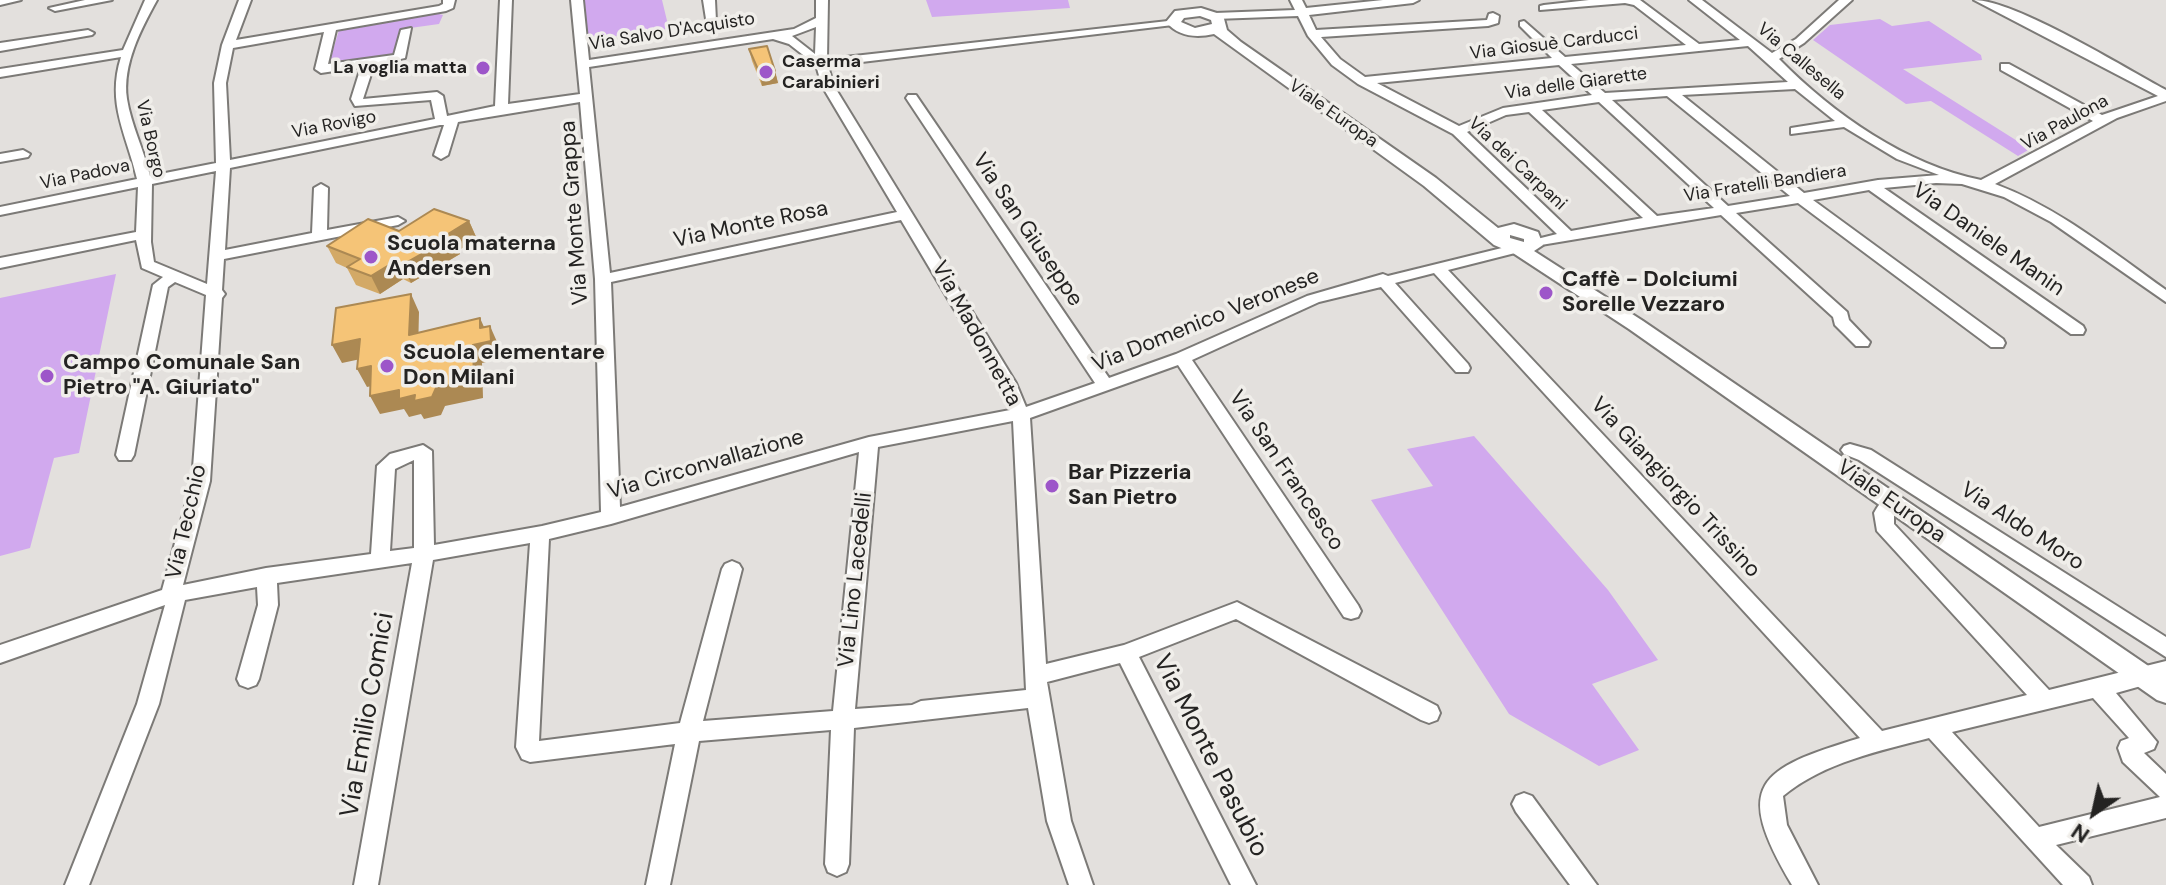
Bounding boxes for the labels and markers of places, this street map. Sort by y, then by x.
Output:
place label: Caserma Carabinieri [782,51,880,94]
place label: La voglia matta [333,57,467,79]
marker: La voglia matta [474,59,492,77]
marker: Caserma Carabinieri [757,63,775,81]
place label: Scuola materna Andersen [387,231,556,282]
marker: Scuola materna Andersen [362,248,380,266]
place label: Caffè - Dolciumi Sorelle Vezzaro [1562,267,1738,318]
marker: Caffè - Dolciumi Sorelle Vezzaro [1537,284,1555,302]
place label: Scuola elementare Don Milani [403,340,605,392]
place label: Campo Comunale San Pietro "A. Giuriato" [63,350,300,402]
marker: Scuola elementare Don Milani [378,357,396,375]
marker: Campo Comunale San Pietro "A. Giuriato" [38,367,56,385]
place label: Bar Pizzeria San Pietro [1068,460,1191,512]
marker: Bar Pizzeria San Pietro [1043,477,1061,495]

